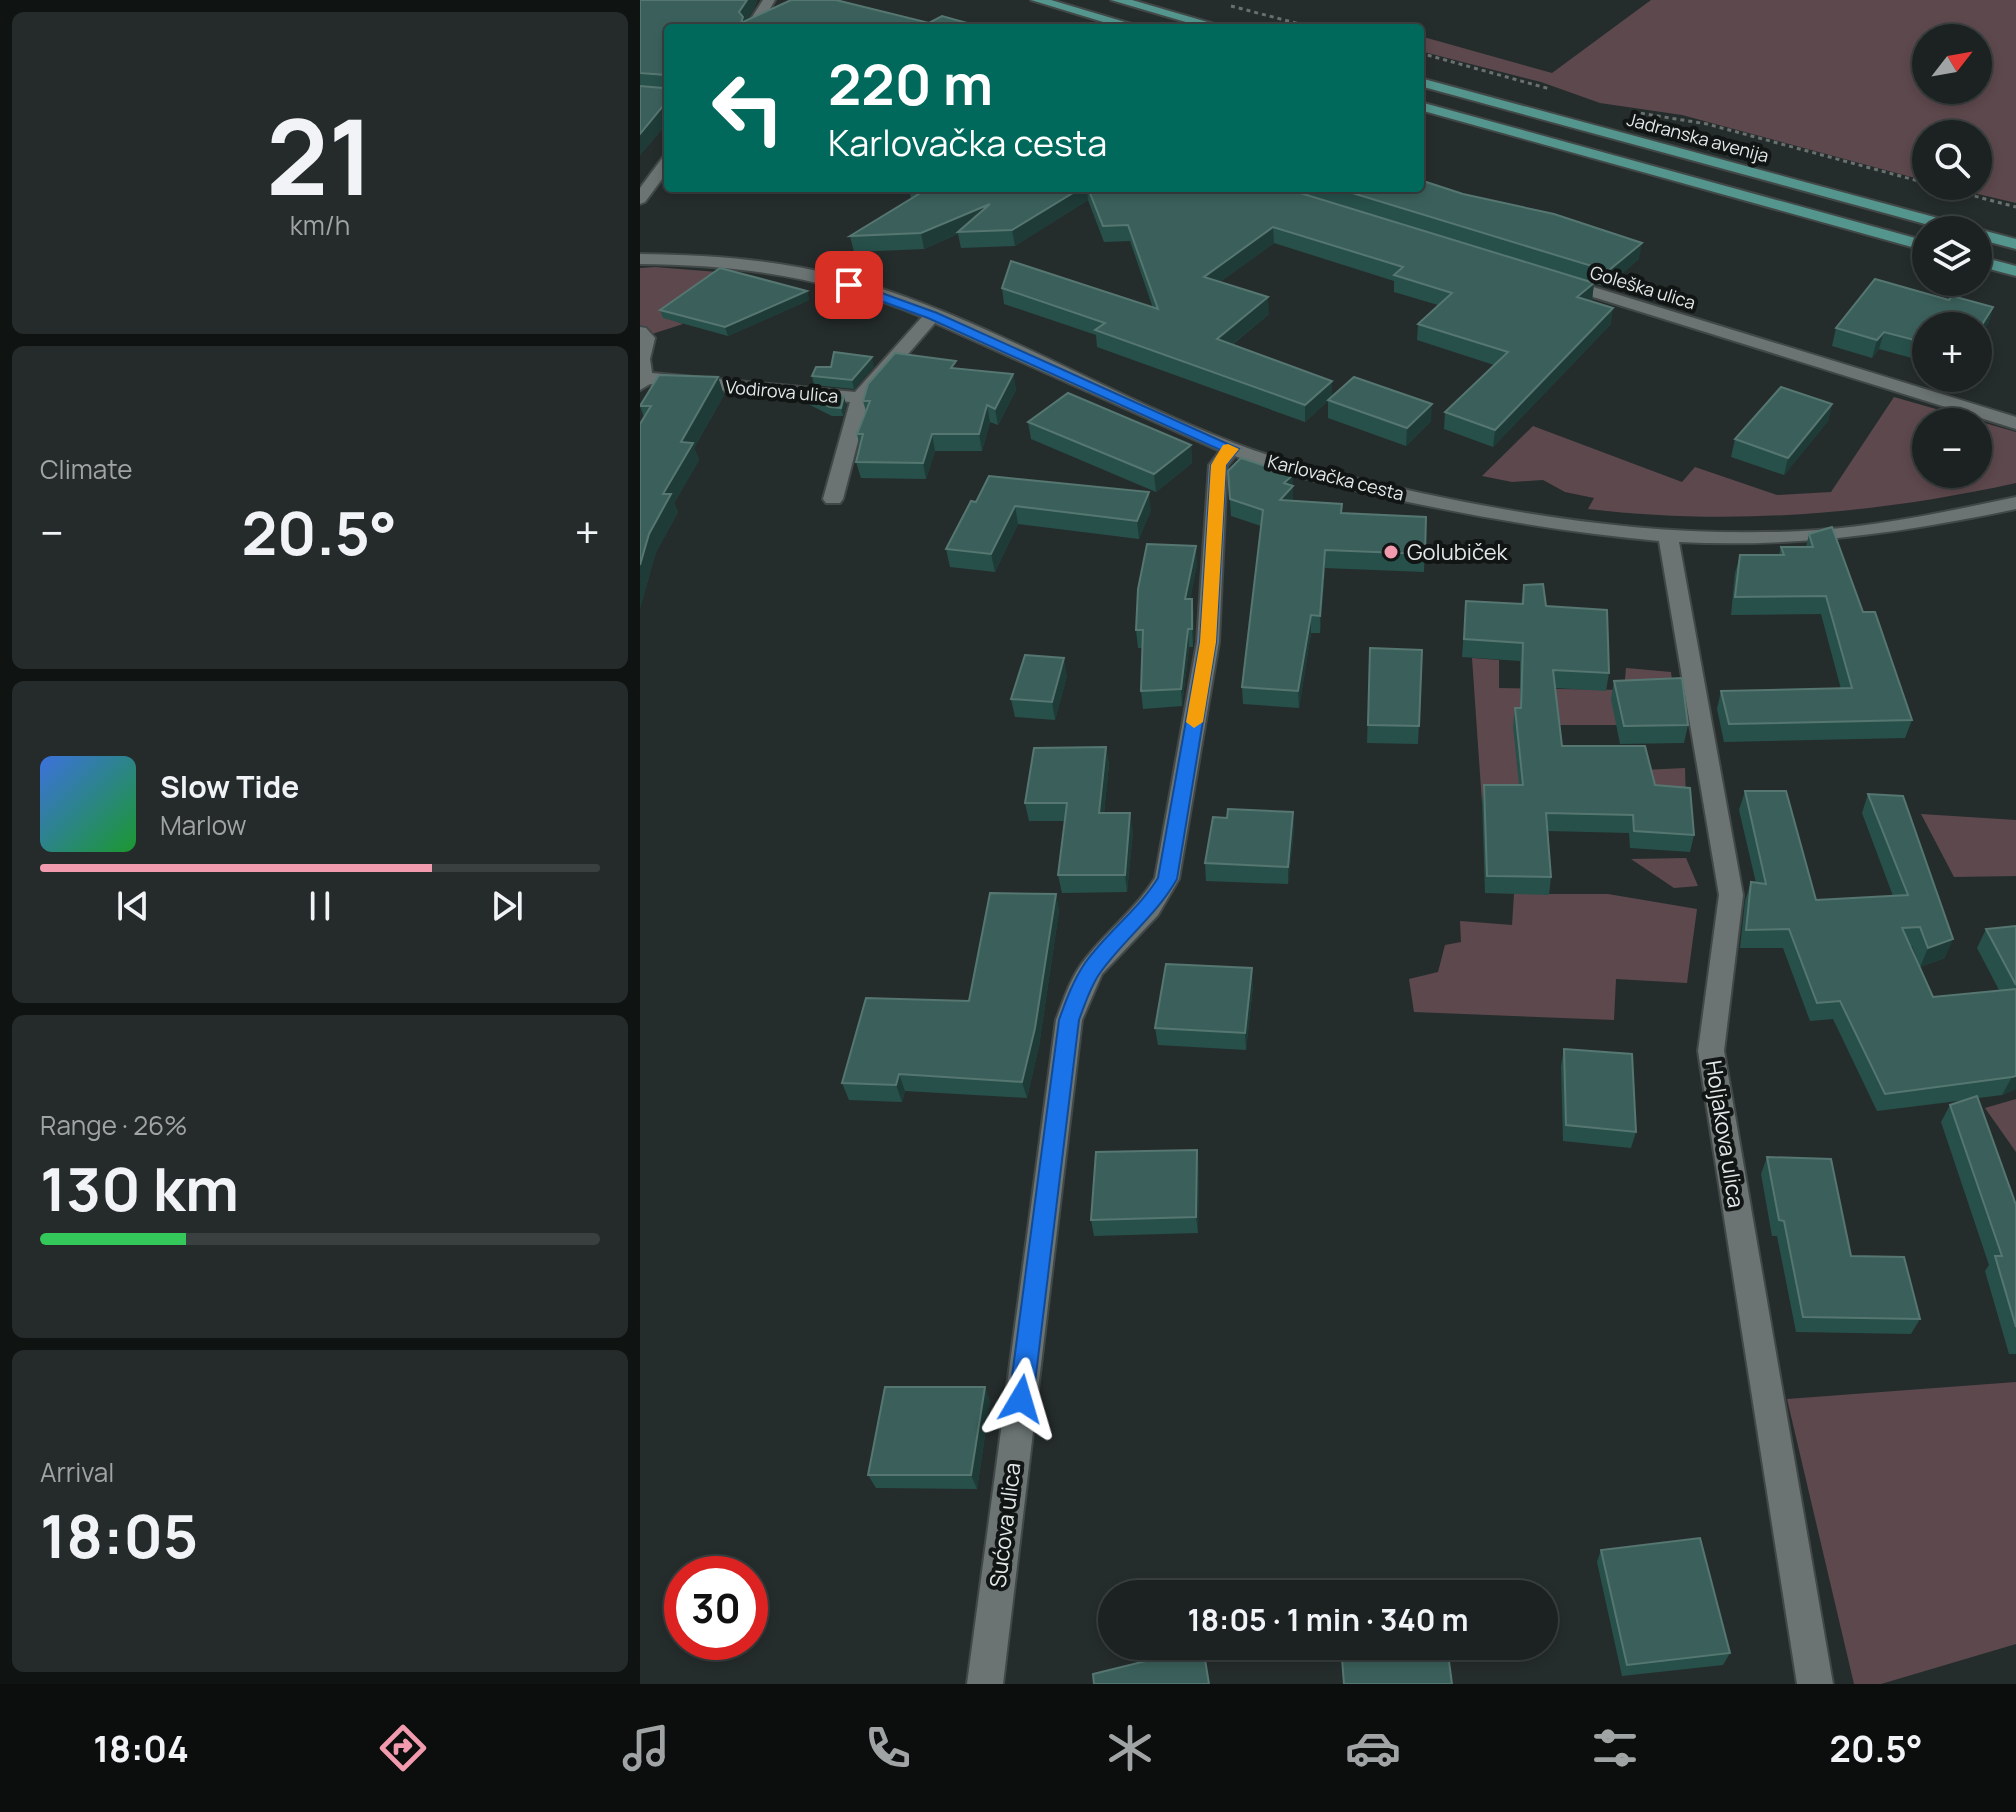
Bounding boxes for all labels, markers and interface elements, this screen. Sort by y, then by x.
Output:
north arrow [1912,24,1992,104]
map controls [1912,24,1992,488]
text: 220 m [828,45,993,122]
icon: left [696,56,800,160]
text: 21 [266,84,374,226]
street label: Jadranska avenija [1624,107,1772,167]
text: Karlovačka cesta [828,118,1107,167]
button: search [1912,120,1992,200]
text: km/h [290,207,350,243]
button: layers [1912,216,1992,296]
pin [815,251,883,319]
street label: Goleška ulica [1587,260,1699,314]
icon: arrive [827,263,871,307]
button: + [1912,312,1992,392]
street label: Vodirova ulica [725,374,839,408]
button: − [1912,408,1992,488]
street label: Karlovačka cesta [1265,448,1407,506]
text: Climate [40,451,132,487]
text: 20.5° [241,491,397,573]
text: − [40,502,64,562]
text: + [575,502,600,562]
place label: Golubiček [1407,537,1509,567]
marker: Golubiček [1382,543,1400,561]
text: Slow Tide [160,766,299,807]
text: Marlow [160,807,247,843]
icon: previous [111,884,155,928]
icon: pause [298,884,342,928]
icon: next [485,884,529,928]
street label: Holjakova ulica [1699,1058,1751,1210]
text: Range · 26% [40,1107,188,1143]
text: 130 km [40,1147,239,1229]
position arrow [979,1357,1063,1441]
text: Arrival [40,1454,114,1490]
street label: Sućova ulica [982,1461,1028,1589]
text: 18:05 [40,1494,198,1576]
speed limit sign: 30 [664,1556,768,1660]
text: 18:05 · 1 min · 340 m [1188,1599,1468,1640]
icon: directions [375,1720,431,1776]
icon: music [618,1720,674,1776]
icon: phone [860,1720,916,1776]
icon: climate [1102,1720,1158,1776]
icon: car [1345,1720,1401,1776]
icon: filters [1587,1720,1643,1776]
text: 18:04 [93,1724,189,1773]
text: 20.5° [1829,1724,1923,1773]

